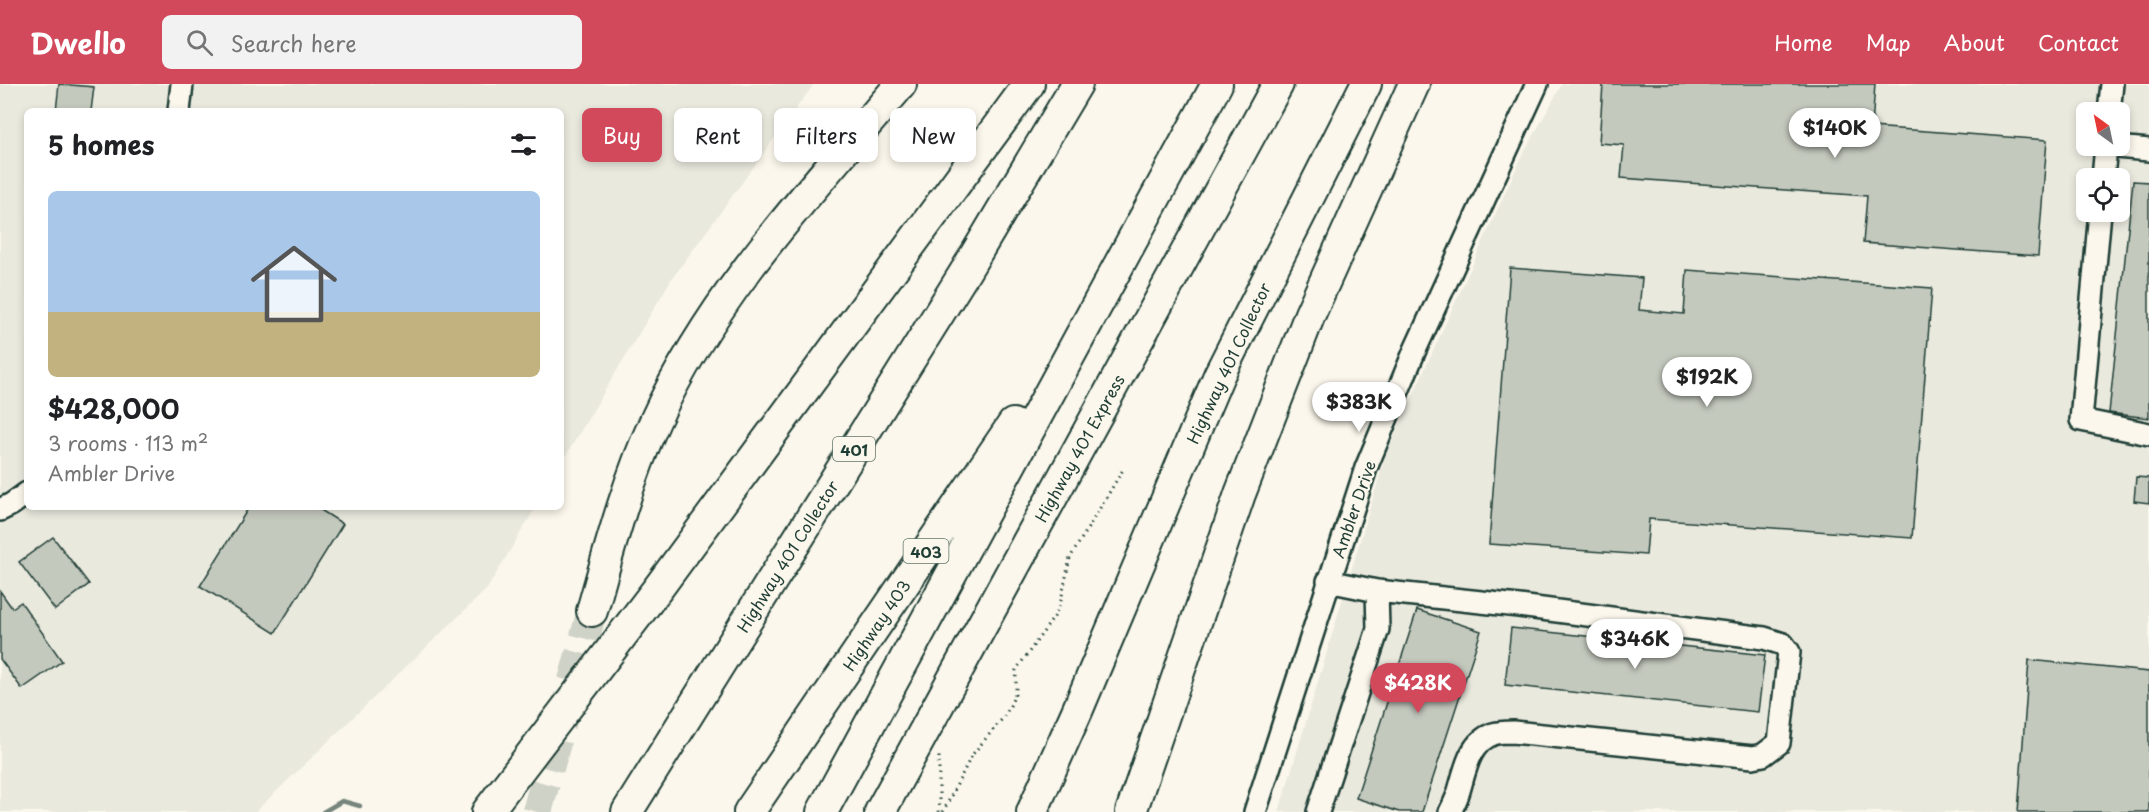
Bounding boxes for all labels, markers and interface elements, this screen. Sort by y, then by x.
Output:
search box [162,15,582,69]
text: Dwello [30,21,126,64]
icon: search [183,26,216,59]
text: Search here [231,26,357,59]
text: Home [1774,26,1833,58]
text: Map [1866,26,1911,58]
text: About [1944,26,2005,58]
text: Contact [2038,26,2119,58]
north arrow [2076,102,2130,156]
map controls [2076,102,2130,222]
chip: Buy [582,108,662,162]
chip: Rent [674,108,762,162]
chip: Filters [774,108,878,162]
chip: New [890,108,976,162]
pin: $140K [1793,108,1877,159]
text: $140K [1803,112,1867,142]
text: 5 homes [48,125,154,164]
icon: filters [507,128,540,161]
button: locate [2076,168,2130,222]
icon: home [240,230,348,338]
street label: Highway 401 Collector [1180,278,1276,447]
pin: $192K [1665,357,1749,408]
text: $192K [1676,361,1738,391]
street label: Highway 401 Express [1028,370,1130,526]
pin: $383K [1317,382,1401,433]
text: $383K [1326,386,1392,416]
text: $428,000 [48,389,180,428]
text: 3 rooms · 113 m² [48,428,208,458]
road number: 401 [833,437,875,461]
street label: Ambler Drive [1325,457,1381,561]
text: Ambler Drive [48,458,175,488]
street label: Highway 401 Collector [730,475,844,637]
road number: 403 [904,539,948,563]
street label: Highway 403 [837,575,915,675]
pin: $346K [1593,619,1677,670]
text: $346K [1600,623,1670,653]
pin: $428K [1376,663,1460,714]
text: $428K [1384,667,1452,697]

